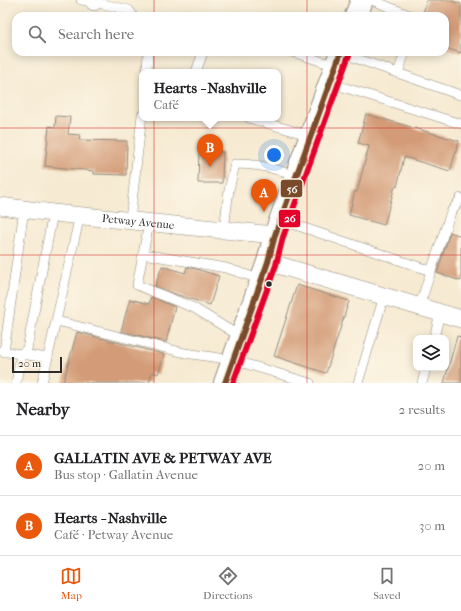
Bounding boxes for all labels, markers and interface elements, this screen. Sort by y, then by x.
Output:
search box [12,12,449,56]
icon: search [26,23,48,45]
text: Search here [58,25,134,43]
popup [139,69,281,121]
text: Hearts - Nashville [154,79,266,97]
text: Café [154,97,179,112]
pin: B [197,134,223,167]
your location [264,145,284,165]
pin: A [251,179,277,212]
line badge: 56 [280,179,303,198]
text: 56 [287,183,298,196]
line badge: 26 [278,209,301,228]
street label: Petway Avenue [101,211,175,232]
text: 26 [284,212,297,225]
unlabelled marker [264,279,274,289]
map controls [413,335,449,371]
button: layers [413,335,449,371]
scale bar [12,355,62,374]
text: 20 m [18,357,41,370]
text: Nearby [16,399,70,419]
text: 2 results [399,402,445,417]
text: GALLATIN AVE & PETWAY AVE [54,449,272,467]
text: A [25,458,33,473]
text: 20 m [418,458,445,473]
text: Bus stop · Gallatin Avenue [54,467,198,482]
text: Hearts - Nashville [54,509,167,527]
text: B [25,518,33,533]
text: 30 m [419,518,445,533]
text: Café · Petway Avenue [54,527,173,542]
tab: Map [60,565,82,602]
tab: Directions [203,565,253,602]
tab: Saved [373,565,401,602]

